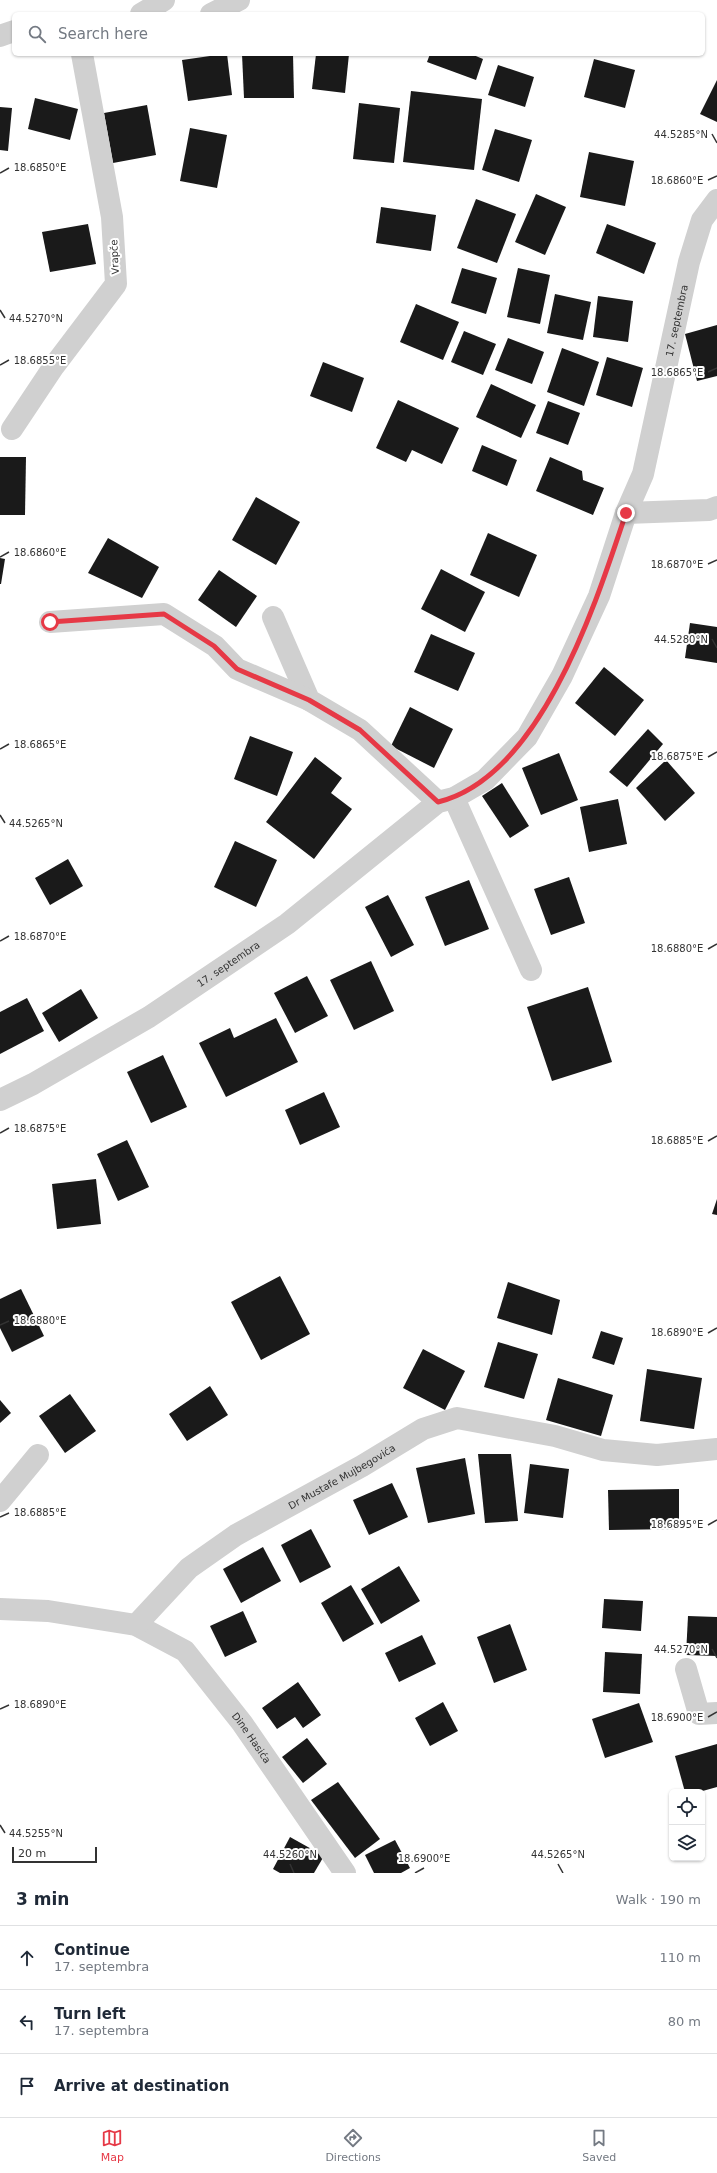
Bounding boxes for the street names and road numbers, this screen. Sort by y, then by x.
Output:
street label: Vrapče [108,239,121,275]
street label: 17. septembra [664,284,690,358]
street label: 17. septembra [195,939,262,989]
street label: Dr Mustafe Mujbegovića [286,1442,397,1511]
street label: Dine Hasića [230,1710,273,1765]

